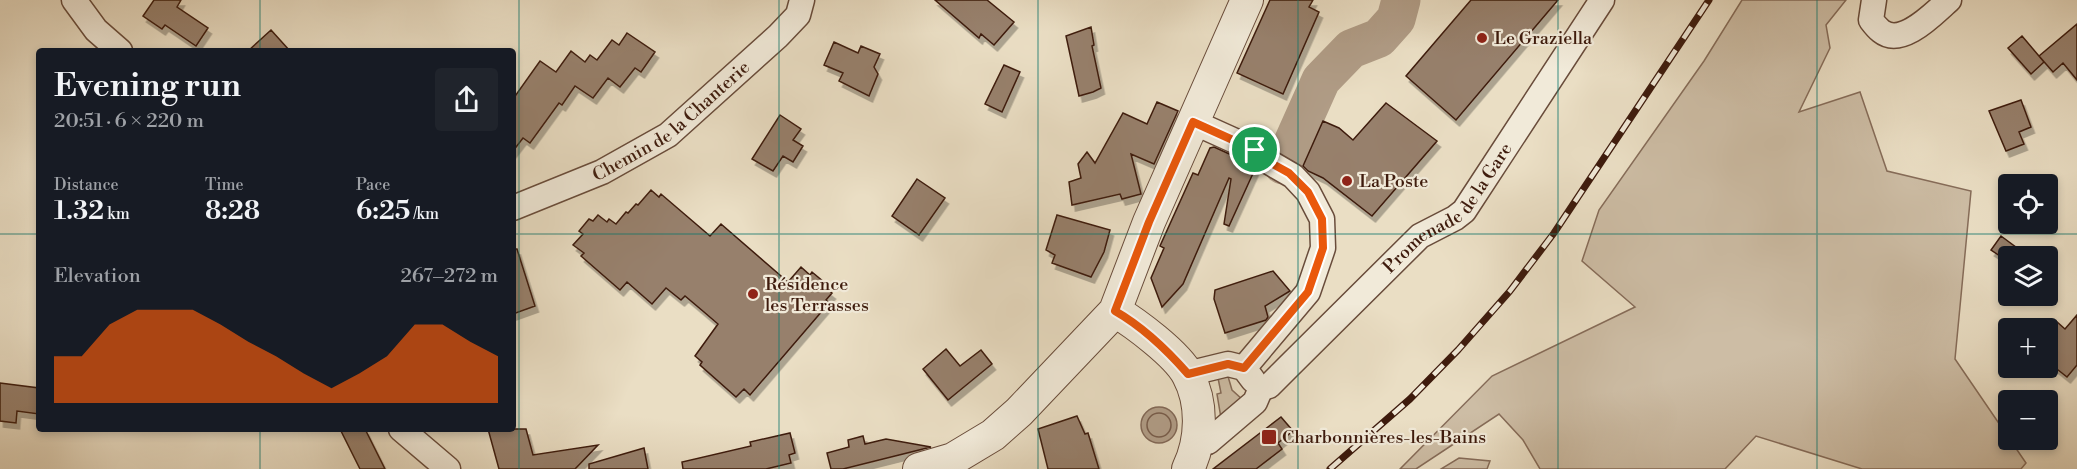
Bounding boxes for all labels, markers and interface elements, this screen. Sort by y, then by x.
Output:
place label: Le Graziella [1494,27,1593,50]
marker: Le Graziella [1475,31,1489,45]
street label: Chemin de la Chanterie [589,56,755,187]
text: Evening run [54,66,241,107]
button: share [435,68,498,131]
text: 20:51 · 6 × 220 m [54,109,204,134]
pin [1229,124,1280,175]
icon: arrive [1238,133,1271,166]
street label: Promenade de la Gare [1378,139,1517,278]
place label: La Poste [1359,170,1428,193]
marker: La Poste [1340,174,1354,188]
map controls [1998,174,2058,450]
button: locate [1998,174,2058,234]
text: Distance [54,175,119,195]
text: Time [205,175,244,195]
text: Pace [356,175,390,195]
text: 1.32 [54,195,104,227]
text: 8:28 [205,195,260,227]
text: 6:25 [356,195,410,227]
text: km [104,204,130,224]
text: /km [410,204,439,224]
button: layers [1998,246,2058,306]
text: Elevation [54,264,141,289]
text: 267–272 m [400,264,498,289]
place label: Résidence les Terrasses [765,273,869,317]
marker: Résidence les Terrasses [746,287,760,301]
button: + [1998,318,2058,378]
button: − [1998,390,2058,450]
place label: Charbonnières-les-Bains [1282,426,1486,449]
marker: Charbonnières-les-Bains [1260,428,1278,446]

